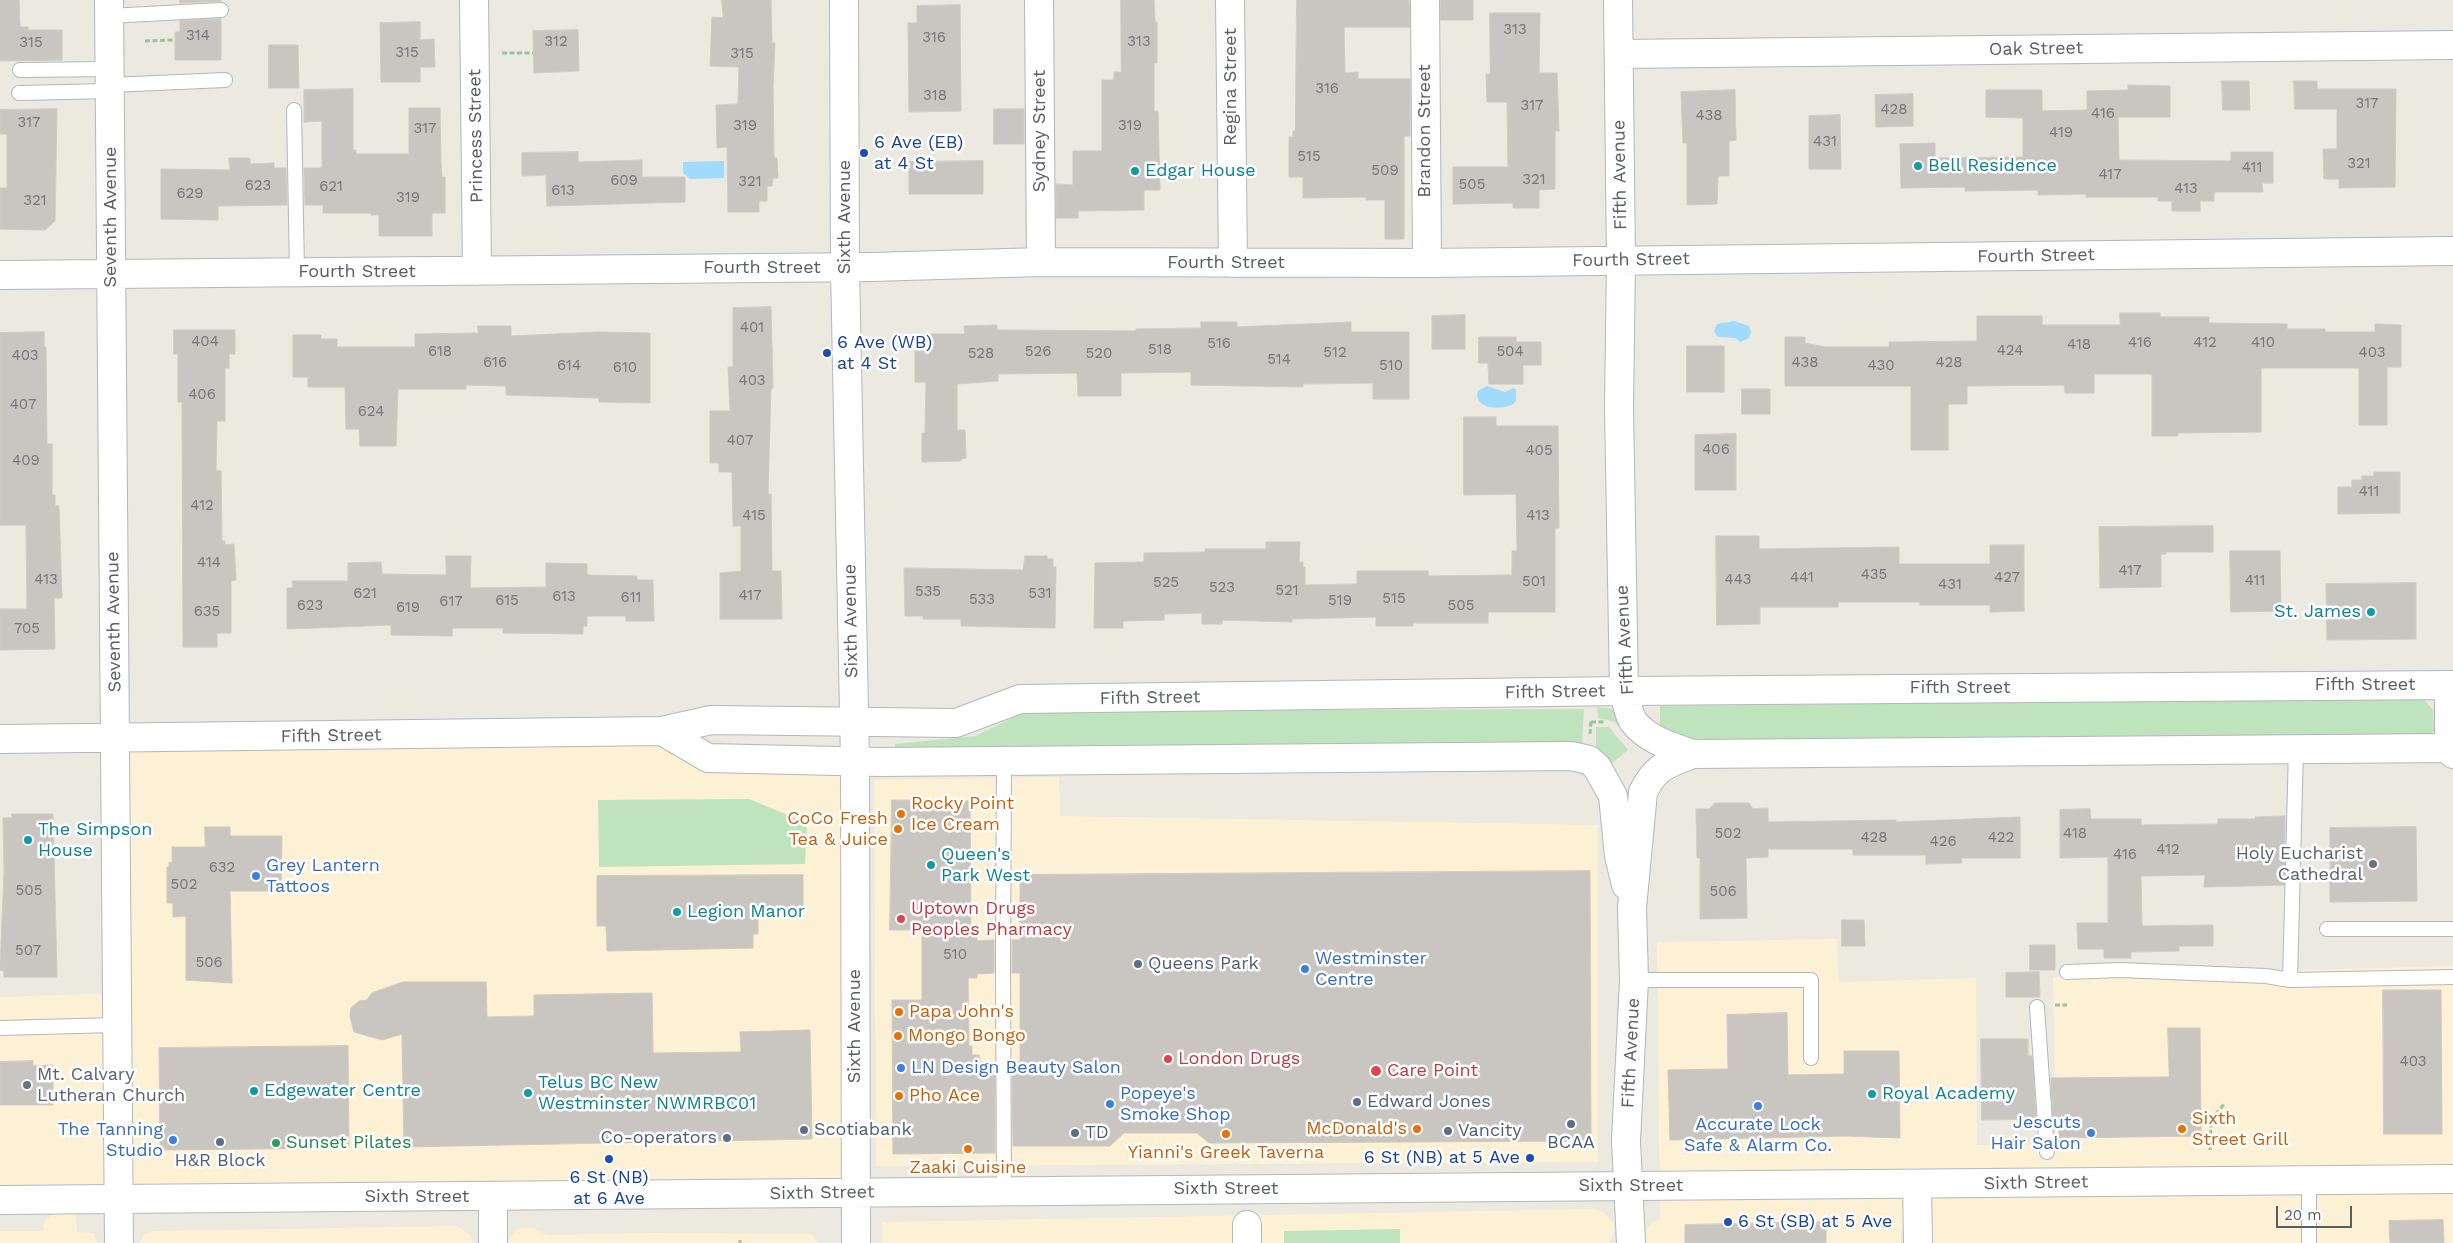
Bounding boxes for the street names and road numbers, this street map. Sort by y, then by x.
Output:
street label: Regina Street [1220,28,1242,146]
street label: Oak Street [1989,37,2083,61]
street label: Brandon Street [1414,64,1436,198]
street label: Princess Street [464,69,488,203]
street label: Sydney Street [1029,70,1051,192]
street label: Fifth Avenue [1608,120,1632,230]
street label: Seventh Avenue [100,147,122,287]
street label: Sixth Avenue [834,160,856,274]
street label: Fourth Street [1977,244,2095,268]
street label: Fourth Street [1572,248,1690,272]
street label: Fourth Street [1167,252,1285,274]
street label: Fourth Street [703,257,821,279]
street label: Fourth Street [298,261,416,283]
street label: Seventh Avenue [102,551,126,693]
street label: Sixth Avenue [839,564,863,678]
street label: Fifth Avenue [1611,584,1639,696]
street label: Fifth Street [2315,674,2415,696]
street label: Fifth Street [1910,677,2010,699]
street label: Fifth Street [1504,680,1606,704]
street label: Fifth Street [1099,686,1201,710]
street label: Fifth Street [280,724,382,748]
street label: Sixth Avenue [844,969,866,1083]
street label: Fifth Avenue [1617,997,1645,1109]
street label: Sixth Street [1983,1171,2089,1195]
street label: Sixth Street [1579,1175,1683,1197]
street label: Sixth Street [1174,1178,1278,1200]
street label: Sixth Street [769,1181,875,1205]
street label: Sixth Street [365,1186,469,1208]

